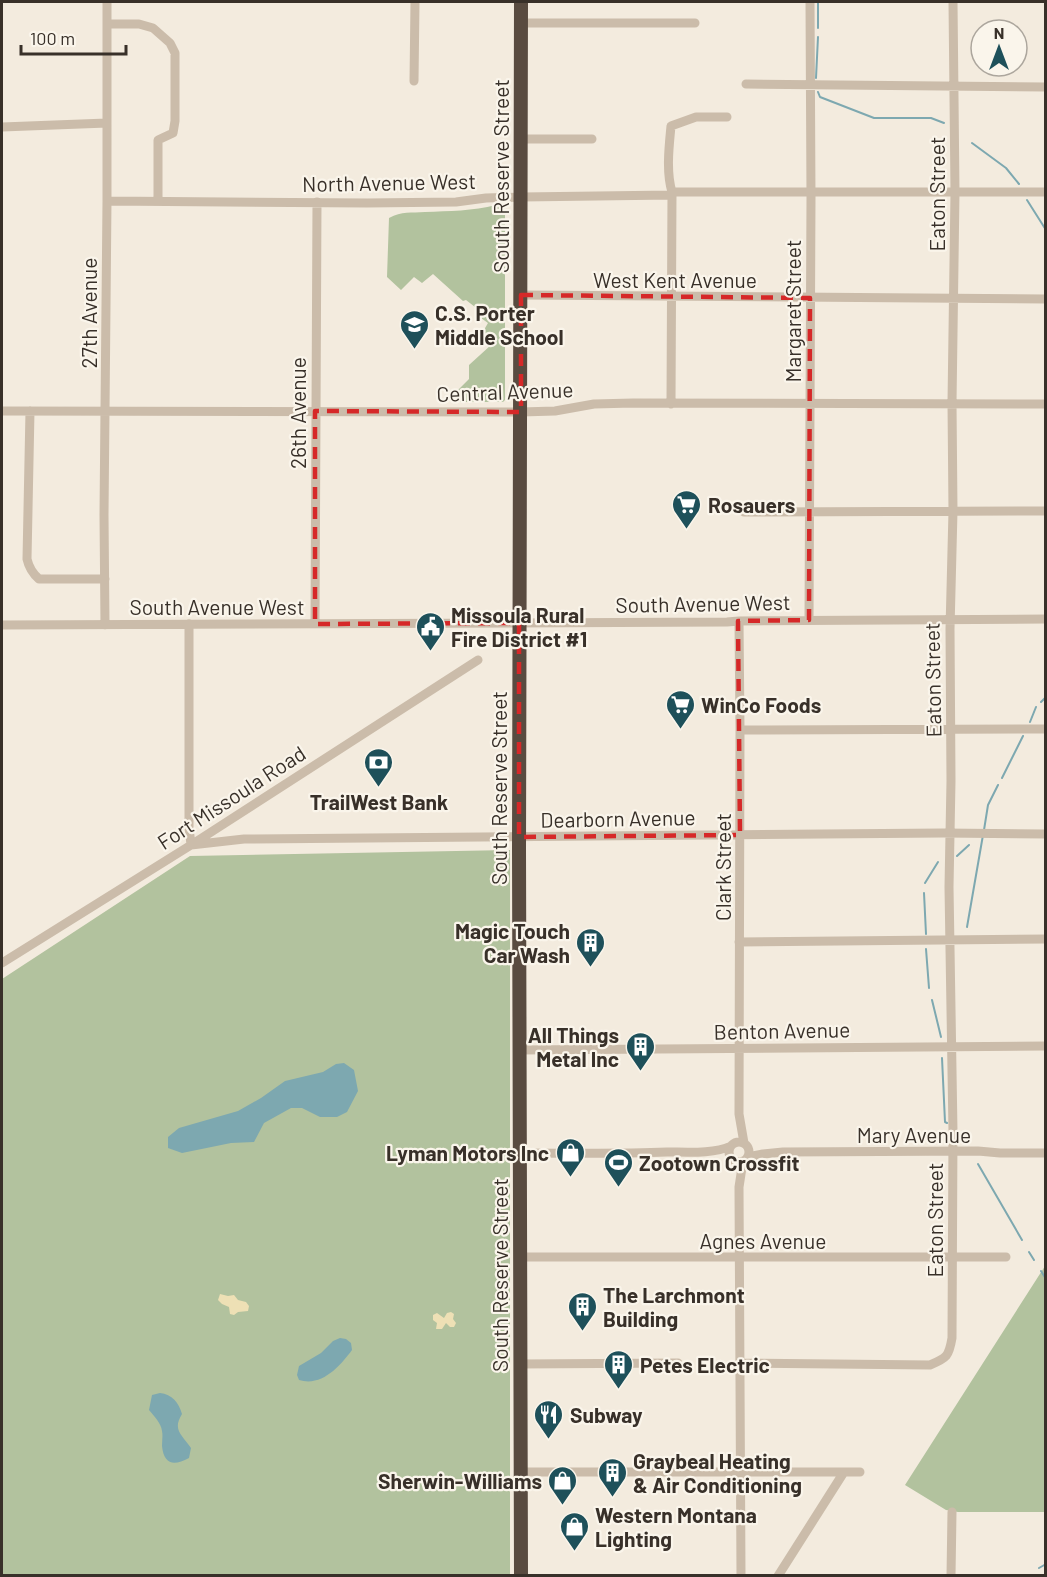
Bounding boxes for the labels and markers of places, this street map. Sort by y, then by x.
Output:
place label: C.S. Porter Middle School [435,300,564,349]
school or university icon: C.S. Porter Middle School [398,308,430,350]
supermarket icon: Rosauers [671,488,703,530]
place label: Rosauers [708,492,795,517]
place label: Missoula Rural Fire District #1 [451,602,587,651]
public building icon: Missoula Rural Fire District #1 [414,610,446,652]
supermarket icon: WinCo Foods [664,688,696,730]
place label: WinCo Foods [701,692,821,717]
bank icon: TrailWest Bank [363,746,395,788]
place label: TrailWest Bank [310,789,448,814]
place label: Magic Touch Car Wash [455,918,570,967]
building icon: Magic Touch Car Wash [575,926,607,968]
place label: All Things Metal Inc [528,1022,619,1071]
building icon: All Things Metal Inc [624,1030,656,1072]
shop icon: Lyman Motors Inc [554,1136,586,1178]
place label: Lyman Motors Inc [386,1140,549,1165]
sports icon: Zootown Crossfit [602,1146,634,1188]
place label: Zootown Crossfit [639,1150,800,1175]
place label: The Larchmont Building [603,1282,745,1331]
building icon: The Larchmont Building [566,1290,598,1332]
building icon: Petes Electric [603,1348,635,1390]
place label: Petes Electric [640,1352,770,1377]
restaurant icon: Subway [533,1398,565,1440]
place label: Subway [570,1402,643,1427]
place label: Graybeal Heating & Air Conditioning [633,1448,802,1497]
building icon: Graybeal Heating & Air Conditioning [596,1456,628,1498]
shop icon: Sherwin-Williams [547,1464,579,1506]
place label: Sherwin-Williams [378,1468,542,1493]
place label: Western Montana Lighting [595,1502,757,1551]
shop icon: Western Montana Lighting [558,1510,590,1552]

